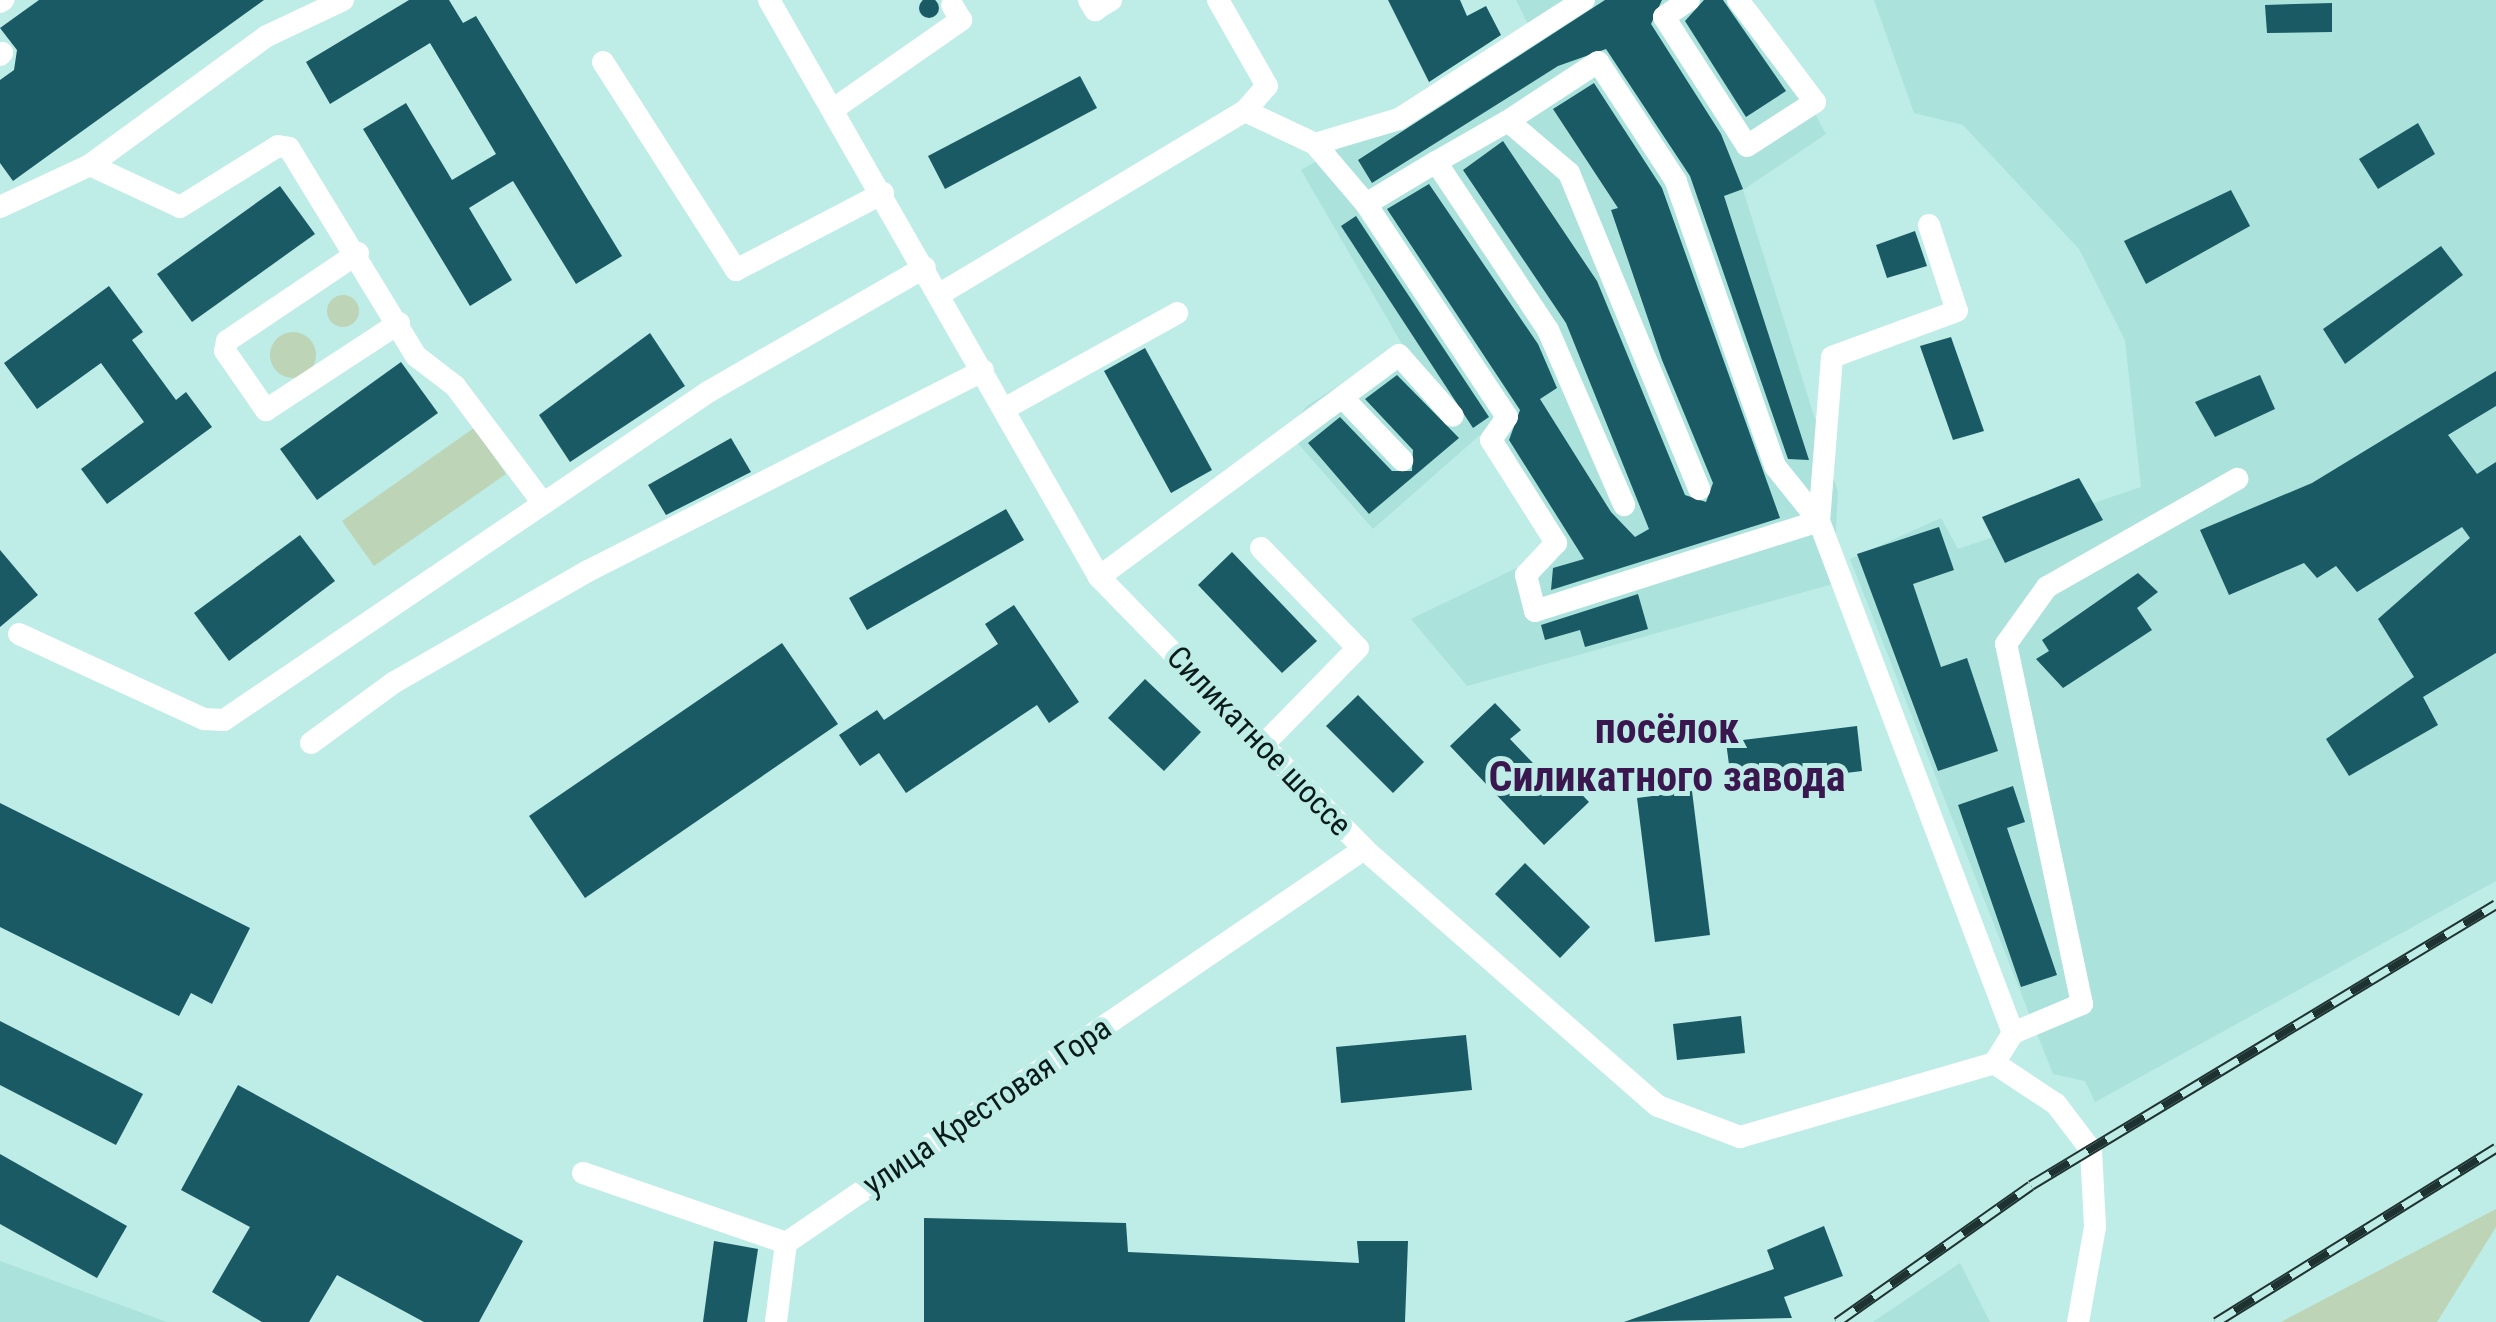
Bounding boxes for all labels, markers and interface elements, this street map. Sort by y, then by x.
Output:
street label: Силикатное шоссе [1159,638,1359,844]
district label: посёлок Силикатного завода [1489,704,1845,802]
street label: улица Крестовая Гора [856,1009,1118,1203]

